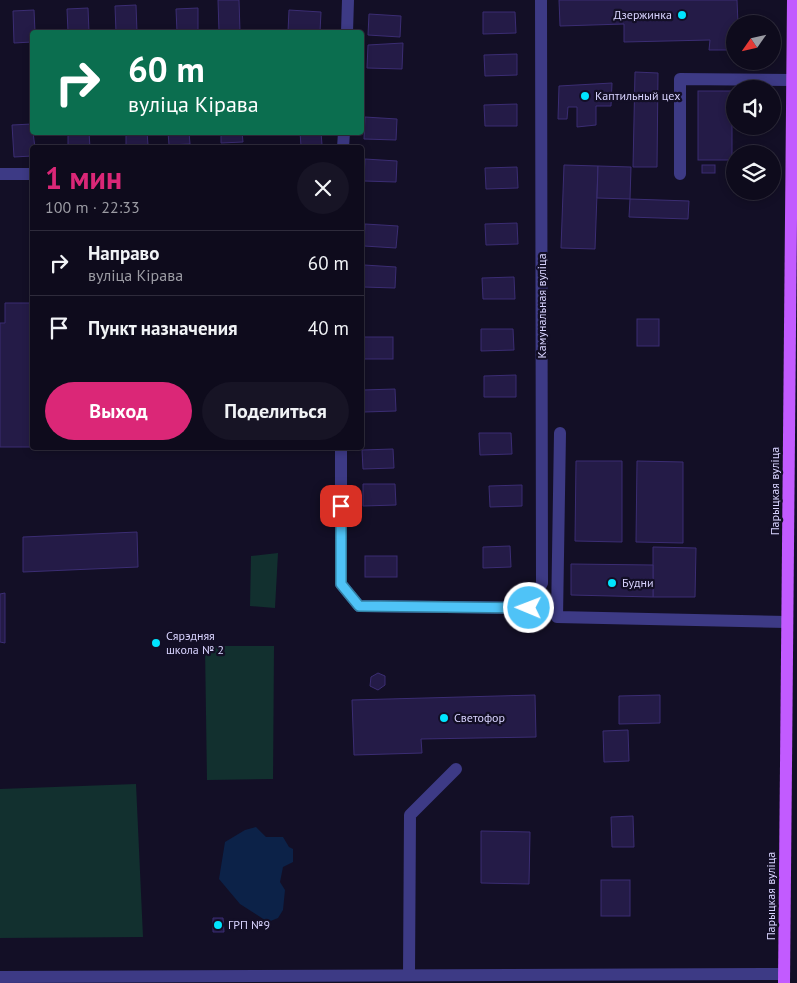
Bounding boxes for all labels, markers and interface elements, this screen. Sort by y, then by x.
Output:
place label: Дзержинка [614,7,672,22]
marker: Дзержинка [676,9,688,21]
north arrow [726,15,781,70]
map controls [726,15,781,200]
text: 60 m [128,46,205,92]
icon: right [45,50,110,115]
button: sound [726,80,781,135]
place label: Каптильный цех [595,88,680,103]
text: вуліца Кірава [128,90,259,118]
marker: Каптильный цех [579,90,591,102]
button: layers [726,145,781,200]
text: 1 мин [45,158,122,197]
button: close [297,162,349,214]
text: 100 m · 22:33 [45,197,140,217]
text: Направо [88,241,159,265]
icon: right [45,249,73,277]
text: 60 m [308,251,349,275]
street label: Камунальная вуліца [534,253,549,359]
text: вуліца Кірава [88,265,183,285]
icon: arrive [45,314,73,342]
text: Пункт назначения [88,316,238,340]
text: 40 m [308,316,349,340]
button: Выход [45,382,192,440]
button: Поделиться [202,382,349,440]
street label: Парыцкая вуліца [767,447,782,535]
pin [320,485,362,527]
icon: arrive [327,492,355,520]
place label: Будни [622,575,654,590]
marker: Будни [606,577,618,589]
position arrow [502,581,554,633]
place label: Сярэдняя школа № 2 [166,628,224,657]
marker: Сярэдняя школа № 2 [150,637,162,649]
place label: Светофор [454,710,505,725]
marker: Светофор [438,712,450,724]
street label: Парыцкая вуліца [763,852,778,940]
place label: ГРП №9 [228,917,270,932]
marker: ГРП №9 [212,919,224,931]

